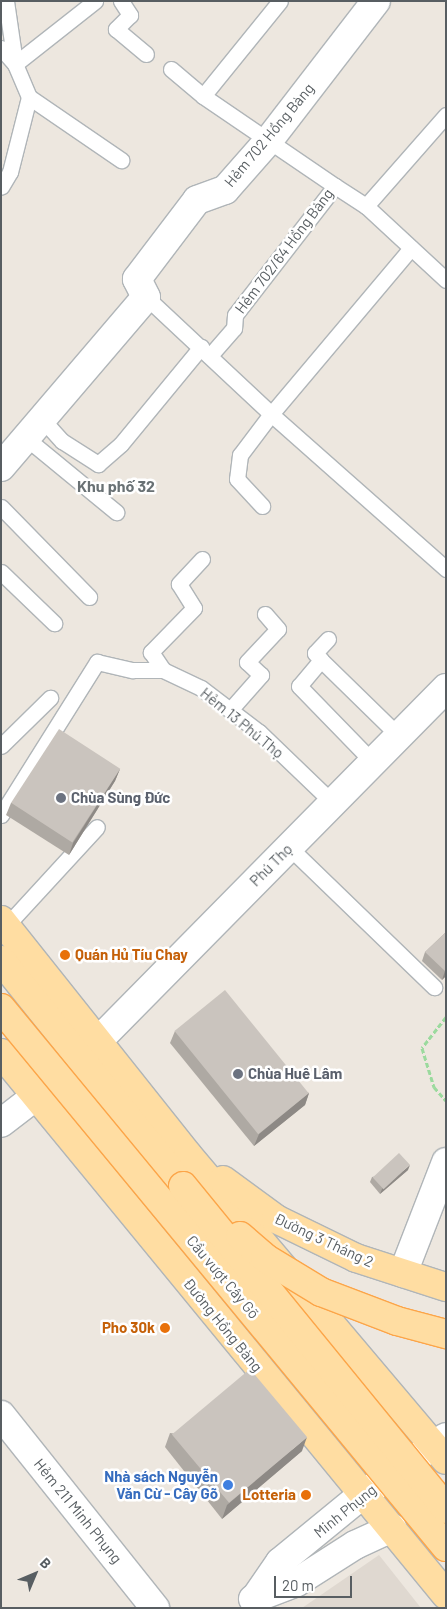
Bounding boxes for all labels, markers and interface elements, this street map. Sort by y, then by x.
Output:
street label: Hẻm 702 Hồng Bàng [220,79,318,191]
street label: Hẻm 702/64 Hồng Bàng [231,185,337,317]
district label: Khu phố 32 [77,476,155,496]
street label: Hẻm 13 Phú Thọ [197,684,287,762]
place label: Chùa Sùng Đức [71,789,170,807]
marker: Chùa Sùng Đức [55,792,67,804]
street label: Phú Thọ [246,840,296,890]
place label: Quán Hủ Tíu Chay [75,946,188,964]
marker: Quán Hủ Tíu Chay [59,949,71,961]
place label: Chùa Huê Lâm [248,1065,342,1083]
marker: Chùa Huê Lâm [232,1068,244,1080]
street label: Đường 3 Tháng 2 [272,1209,376,1271]
street label: Cầu vượt Cây Gõ [183,1232,263,1322]
street label: Đường Hồng Bàng [180,1275,266,1375]
place label: Pho 30k [102,1319,155,1337]
marker: Pho 30k [159,1322,171,1334]
street label: Hẻm 211 Minh Phụng [30,1455,126,1567]
place label: Nhà sách Nguyễn Văn Cừ - Cây Gõ [104,1467,218,1502]
marker: Nhà sách Nguyễn Văn Cừ - Cây Gõ [222,1479,234,1491]
street label: Minh Phụng [310,1480,380,1542]
place label: Lotteria [242,1486,296,1504]
marker: Lotteria [300,1489,312,1501]
north arrow [10,1549,60,1599]
text: B [37,1554,55,1572]
scale bar [277,1566,354,1598]
text: 20 m [282,1576,314,1594]

